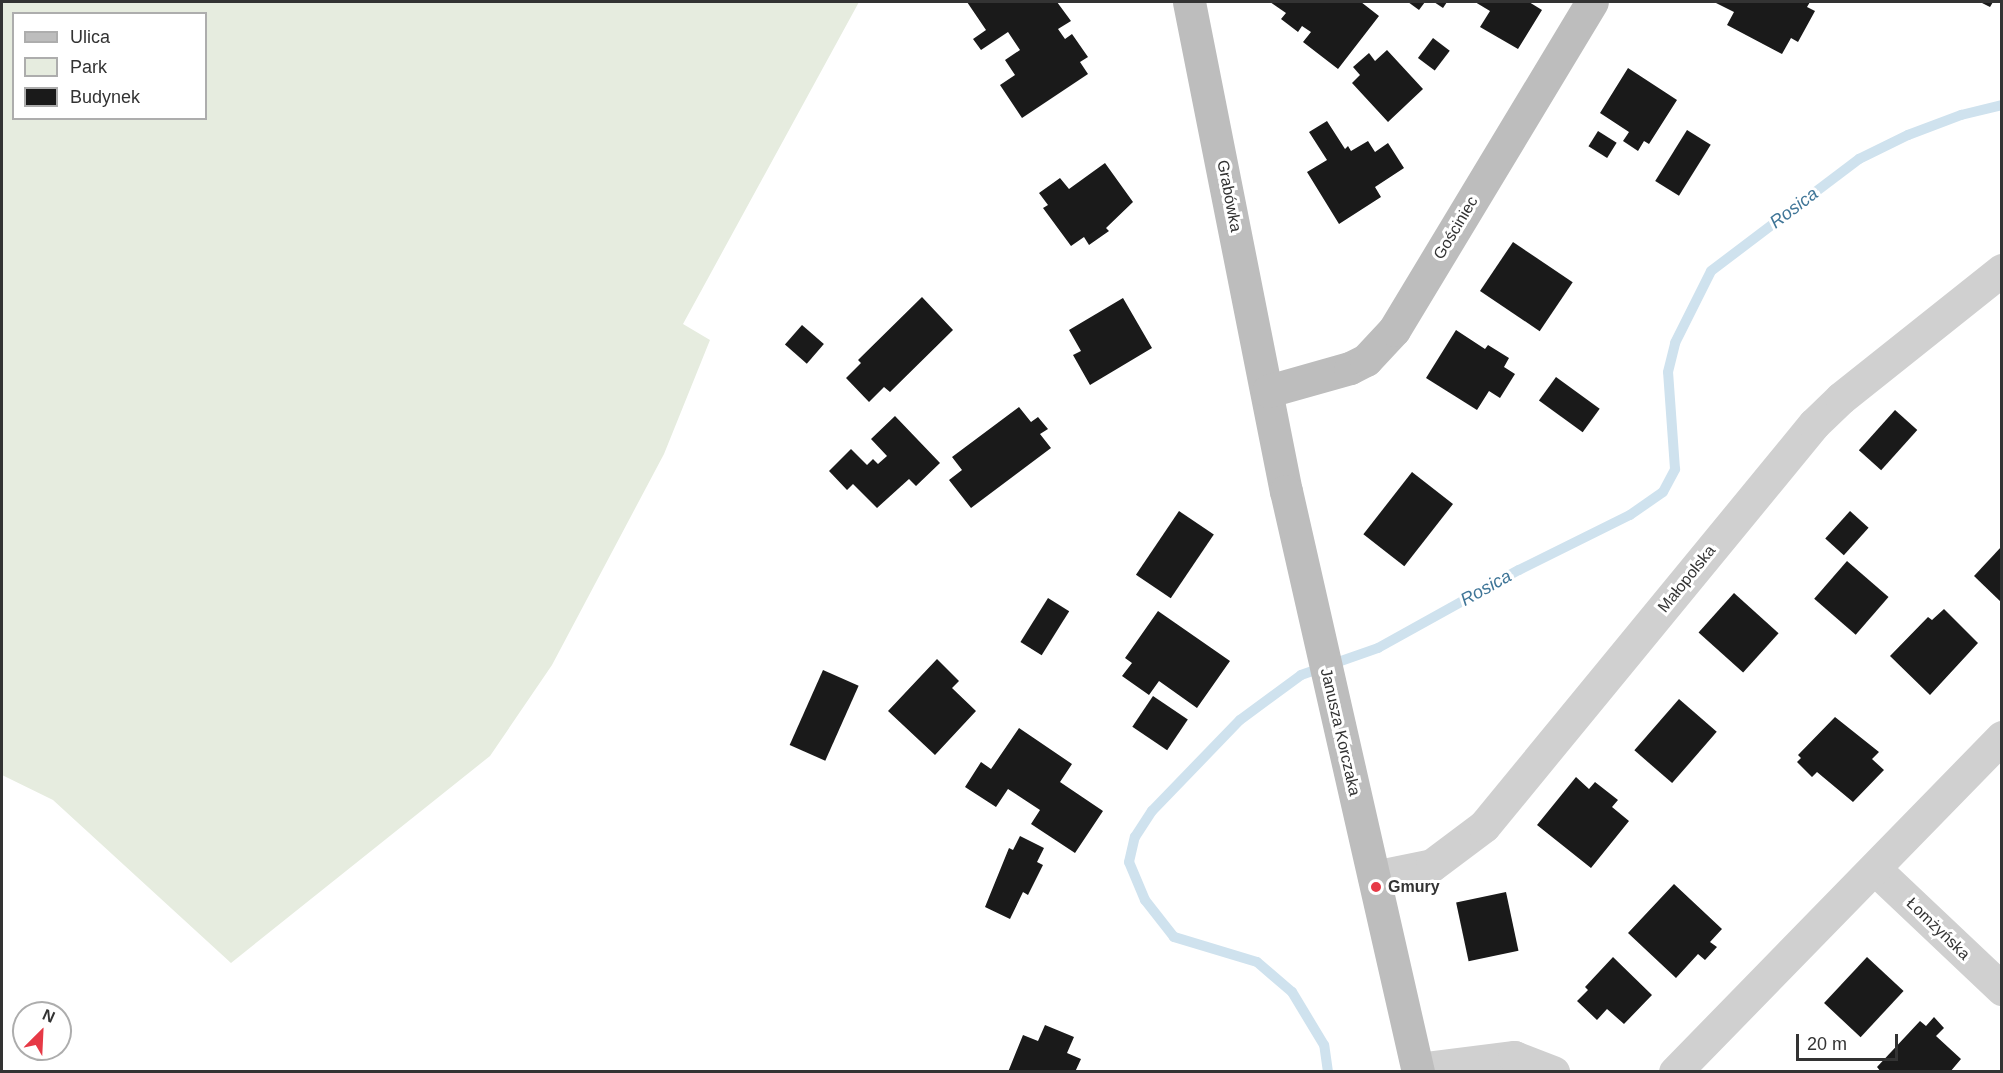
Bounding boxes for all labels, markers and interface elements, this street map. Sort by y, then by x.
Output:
legend [12,12,207,120]
text: Ulica [70,27,110,47]
text: Park [70,57,107,77]
text: Budynek [70,87,140,107]
street label: Grabówka [1213,158,1245,234]
water label: Rosica [1766,183,1822,233]
street label: Gościniec [1430,193,1482,263]
street label: Małopolska [1654,542,1720,616]
water label: Rosica [1457,565,1515,611]
street label: Janusza Korczaka [1316,666,1364,798]
place label: Gmury [1388,877,1440,897]
marker: Gmury [1369,880,1383,894]
street label: Łomżyńska [1902,894,1974,964]
north arrow [12,1001,72,1061]
text: N [40,1006,57,1026]
scale bar [1799,1022,1901,1060]
text: 20 m [1807,1034,1847,1054]

